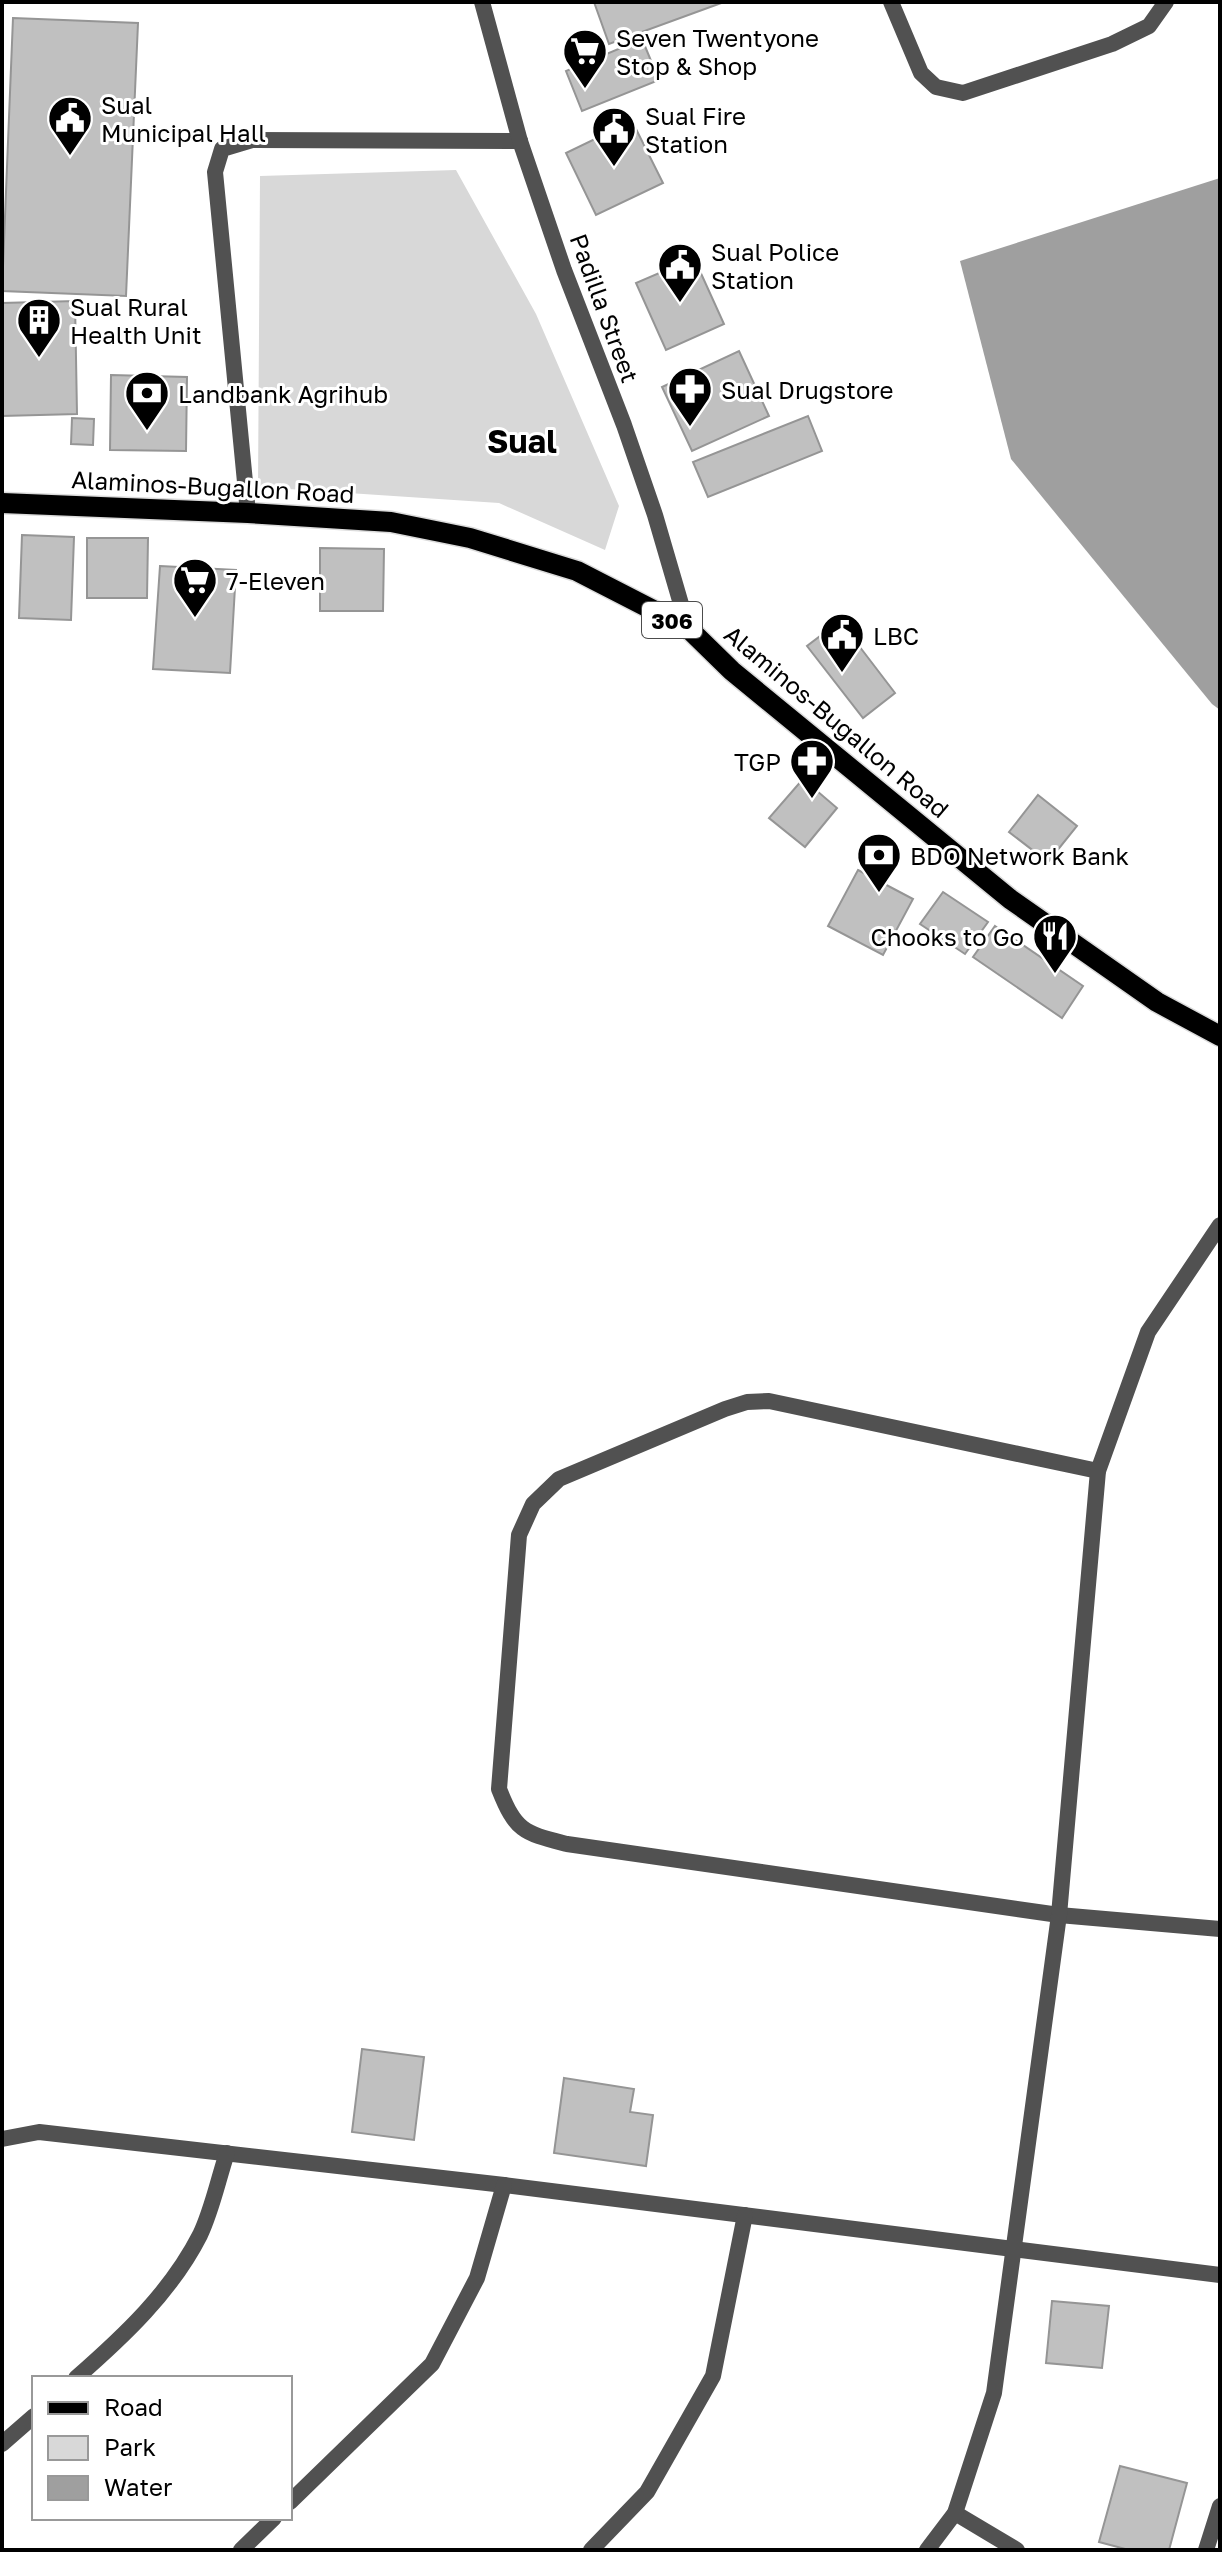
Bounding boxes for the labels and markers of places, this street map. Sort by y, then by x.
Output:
place label: Seven Twentyone Stop & Shop [616,23,819,80]
supermarket icon: Seven Twentyone Stop & Shop [561,27,609,90]
place label: Sual Municipal Hall [101,90,266,147]
public building icon: Sual Municipal Hall [46,94,94,157]
place label: Sual Fire Station [645,101,746,158]
public building icon: Sual Fire Station [590,105,638,168]
place label: Sual Police Station [711,237,839,294]
public building icon: Sual Police Station [656,241,704,304]
place label: Sual Rural Health Unit [70,292,202,349]
building icon: Sual Rural Health Unit [15,296,63,359]
pharmacy icon: Sual Drugstore [666,365,714,428]
bank icon: Landbank Agrihub [123,369,171,432]
place label: Sual Drugstore [721,375,893,404]
place label: Landbank Agrihub [178,379,388,408]
supermarket icon: 7-Eleven [171,556,219,619]
place label: 7-Eleven [226,566,325,595]
public building icon: LBC [818,611,866,674]
place label: LBC [873,621,919,650]
pharmacy icon: TGP [788,737,836,800]
place label: TGP [734,747,781,776]
bank icon: BDO Network Bank [855,831,903,894]
place label: BDO Network Bank [910,841,1129,870]
restaurant icon: Chooks to Go [1031,912,1079,975]
place label: Chooks to Go [871,922,1024,951]

